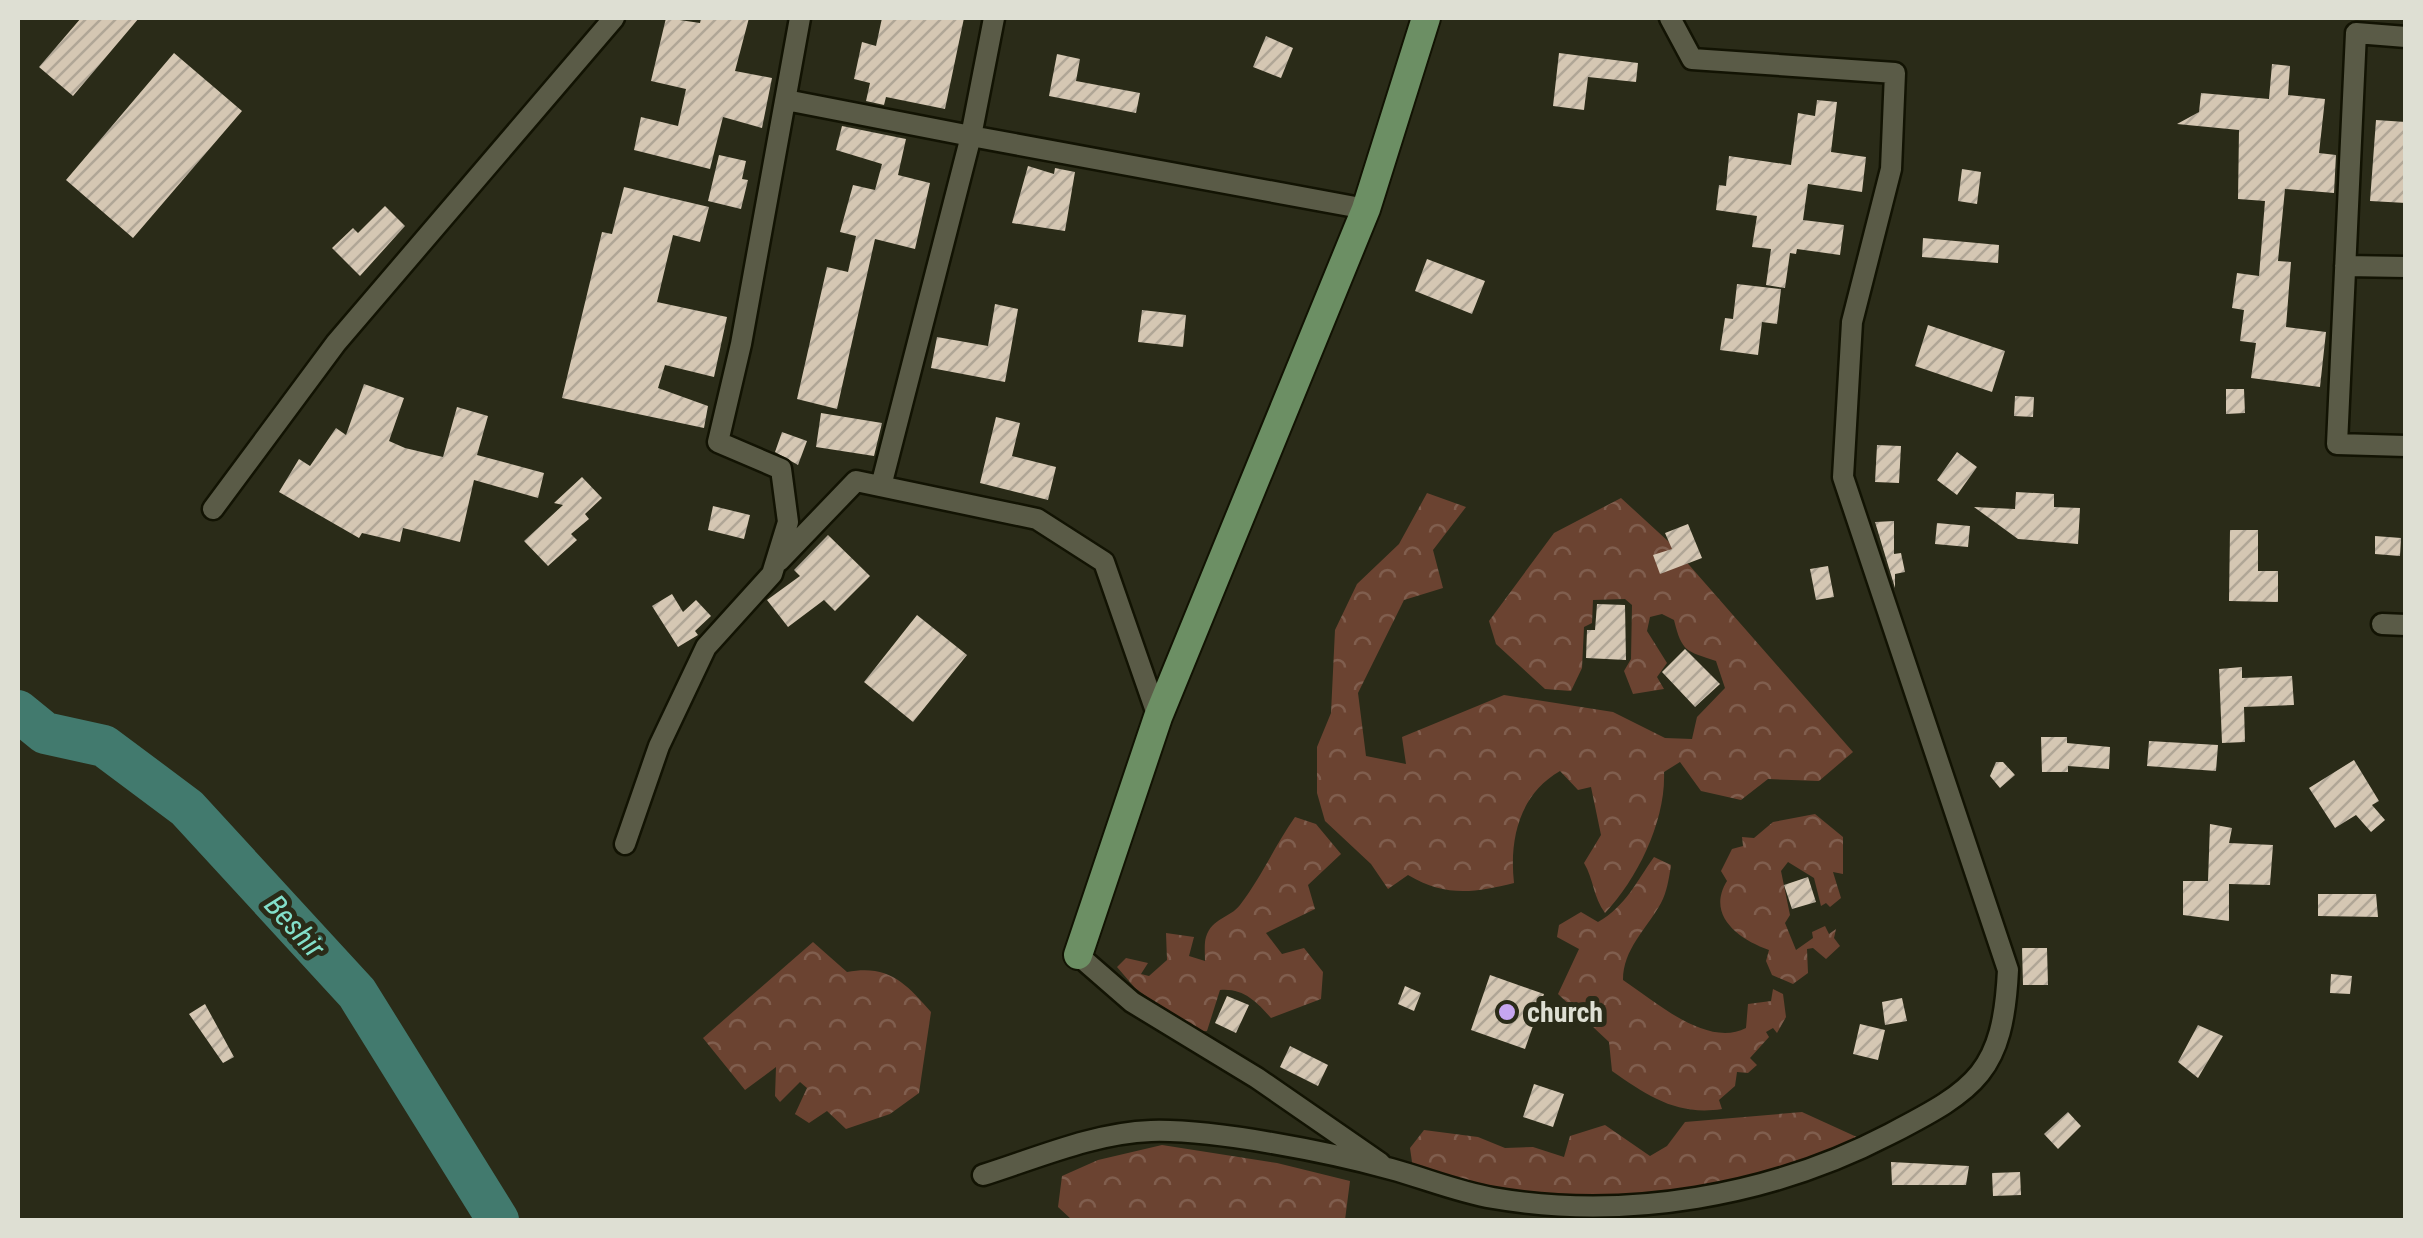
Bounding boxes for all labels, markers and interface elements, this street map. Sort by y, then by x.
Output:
water label: Beshir [258,887,333,965]
place label: church [1527,996,1603,1029]
marker: church [1496,1001,1518,1023]

